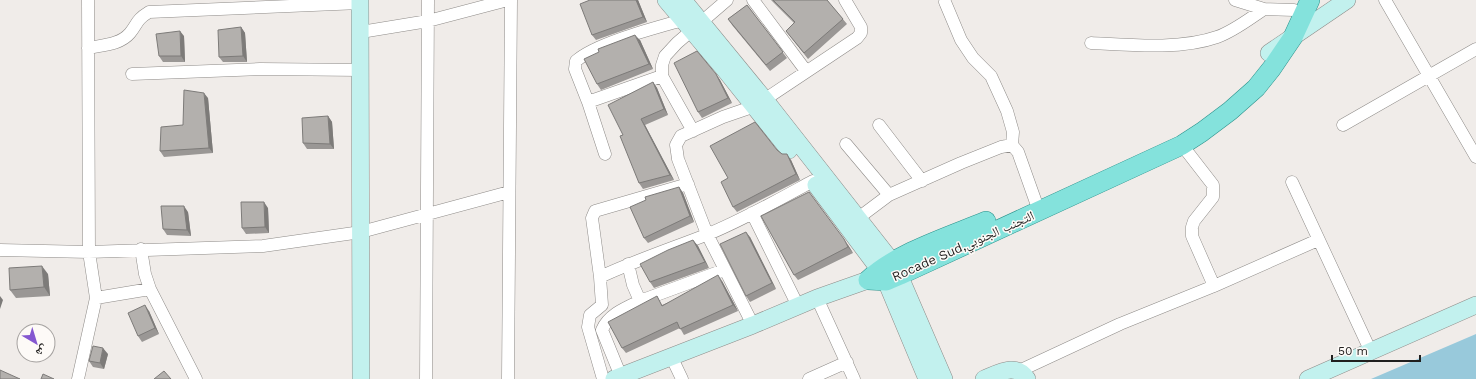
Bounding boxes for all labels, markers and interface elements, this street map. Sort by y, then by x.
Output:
street label: Rocade Sud,التجنب الجنوبي [890,208,1038,287]
north arrow [16,323,56,363]
scale bar [1332,337,1420,363]
text: ش [32,341,50,359]
text: 50 m [1338,344,1368,358]

